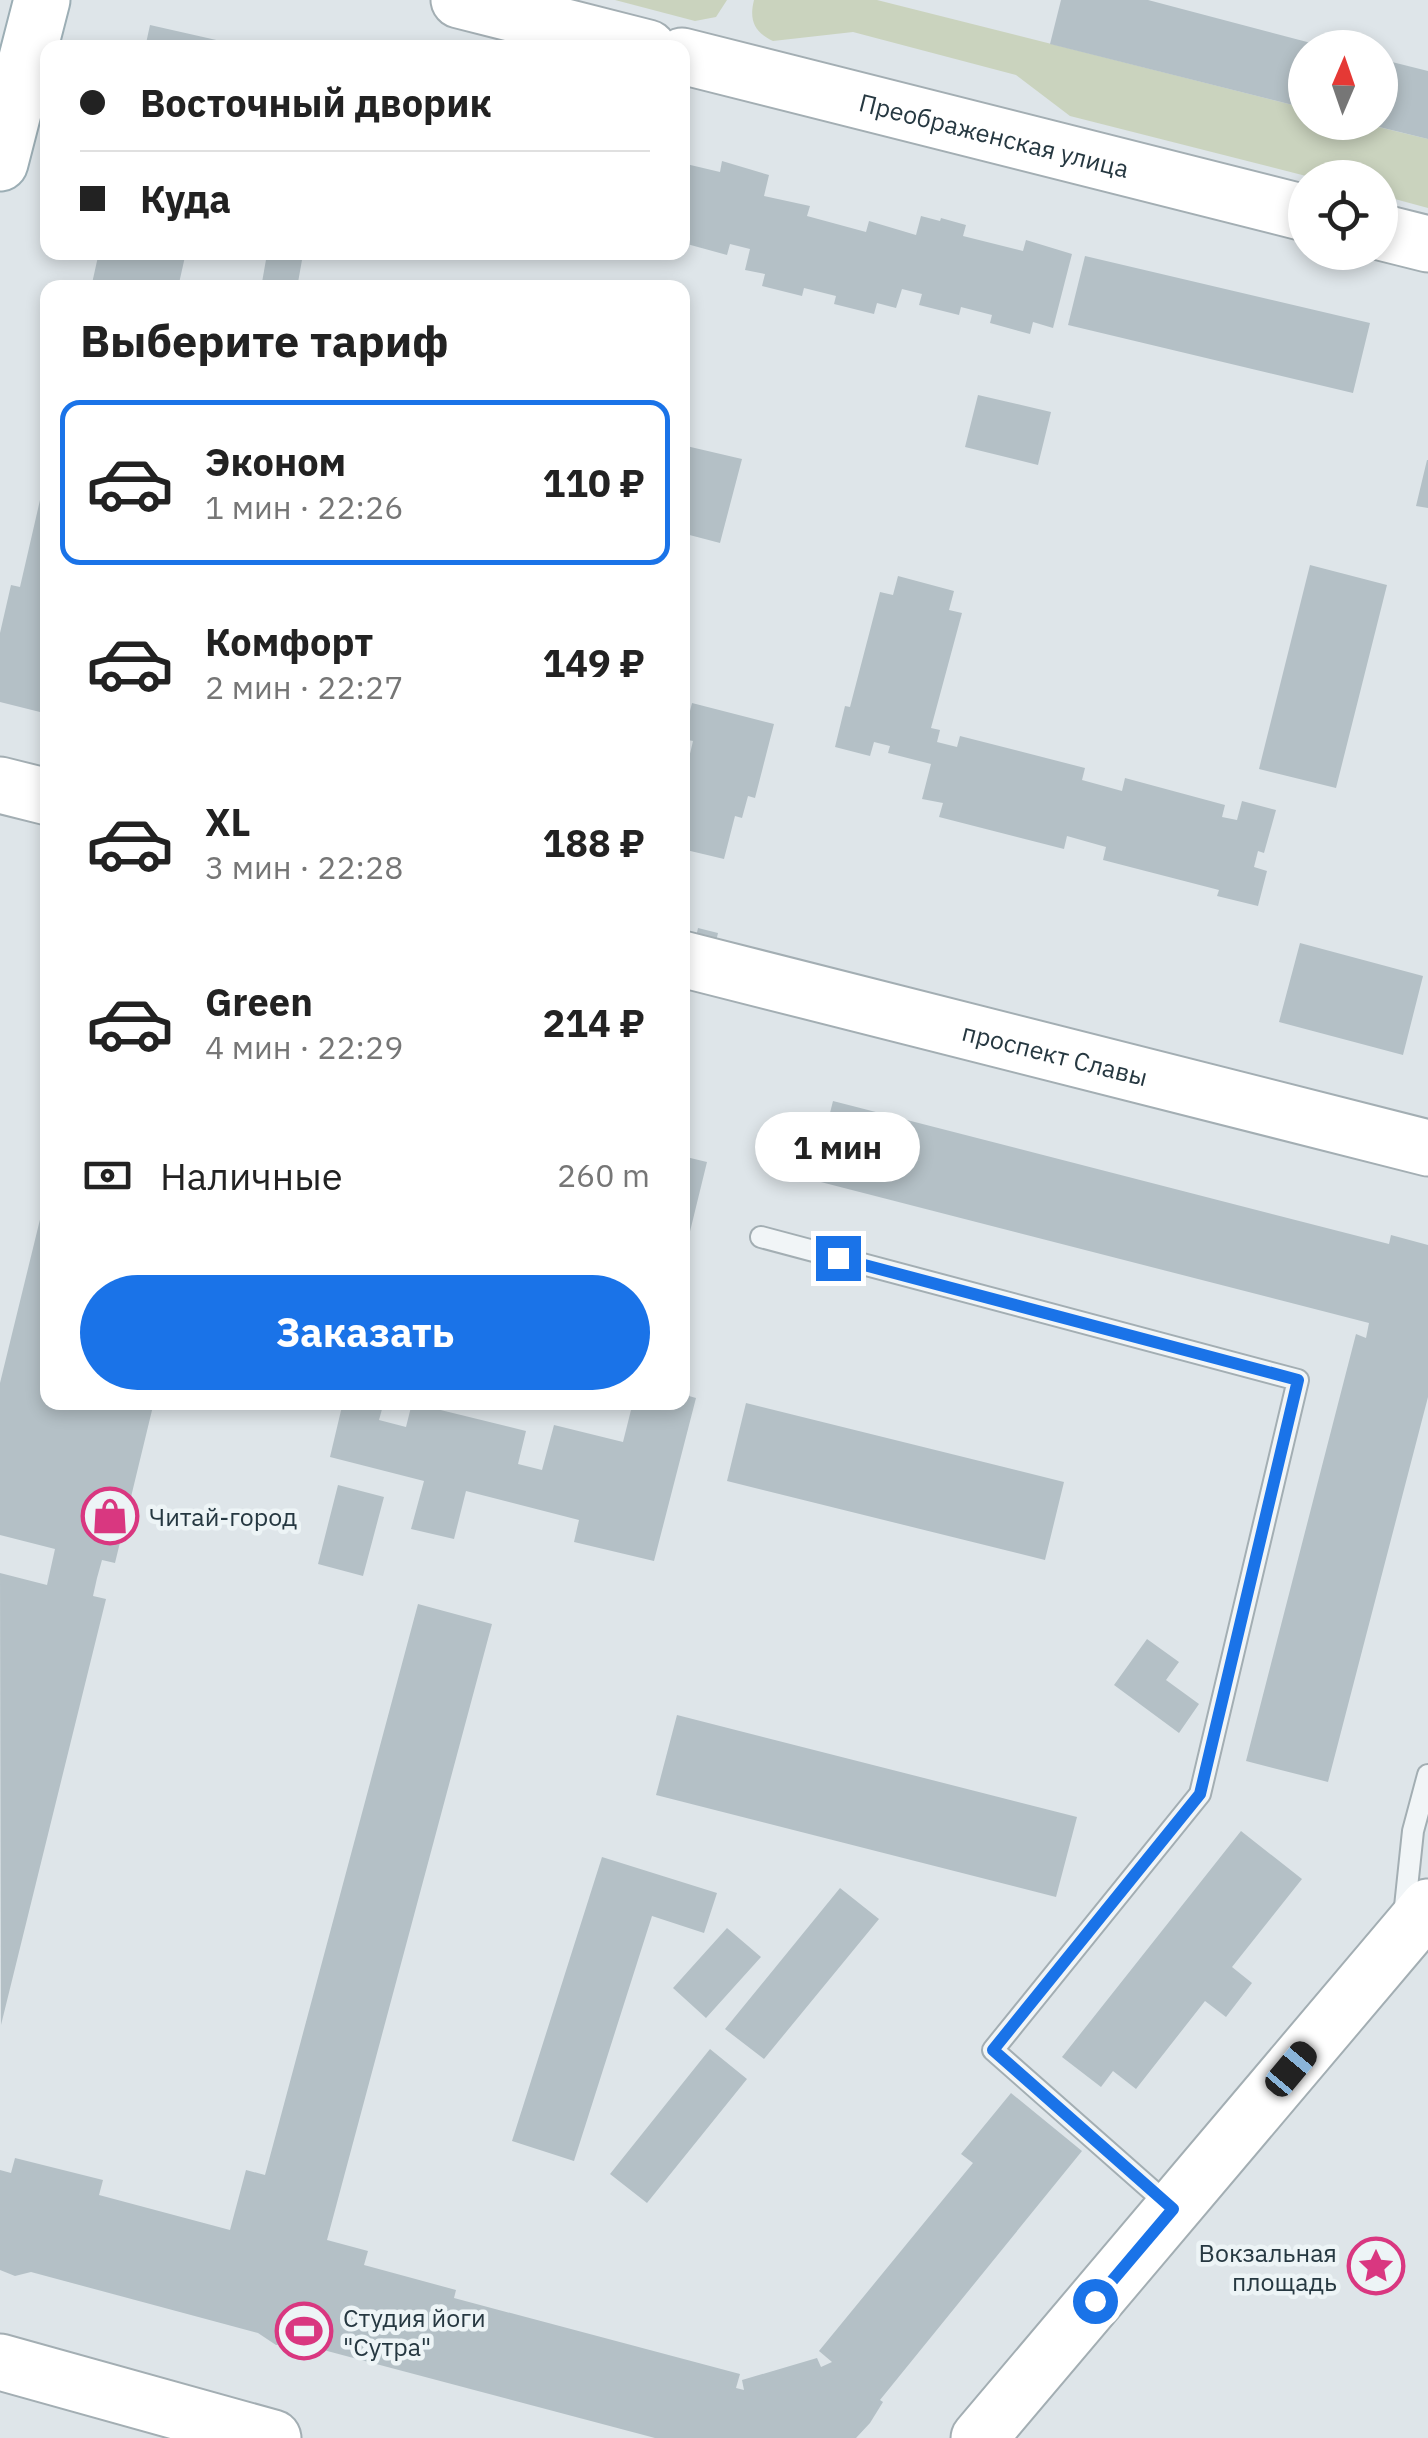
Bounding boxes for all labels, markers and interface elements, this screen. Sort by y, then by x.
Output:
north arrow [1288,30,1398,140]
map controls [1288,30,1398,270]
text: Восточный дворик [140,78,492,127]
street label: Преображенская улица [856,85,1133,185]
button: locate [1288,160,1398,270]
text: Куда [140,174,231,223]
text: Выберите тариф [80,311,449,369]
text: Эконом [205,437,346,486]
icon: car [85,438,175,528]
text: 110 ₽ [543,458,645,507]
text: 1 мин · 22:26 [205,486,403,528]
text: Комфорт [205,617,373,666]
icon: car [85,618,175,708]
text: 149 ₽ [543,638,645,687]
text: 2 мин · 22:27 [205,666,403,708]
text: XL [205,797,251,846]
icon: car [85,798,175,888]
text: 188 ₽ [543,818,645,867]
text: 3 мин · 22:28 [205,846,403,888]
text: Green [205,977,313,1026]
icon: car [85,978,175,1068]
text: 214 ₽ [543,998,645,1047]
street label: проспект Славы [959,1014,1151,1093]
text: 4 мин · 22:29 [205,1026,403,1068]
callout: 1 мин [756,1113,920,1183]
text: 1 мин [793,1126,882,1168]
icon: cash [80,1148,135,1203]
text: Наличные [160,1151,343,1200]
text: 260 m [557,1154,650,1196]
route end [816,1236,861,1281]
button: Заказать [80,1275,650,1390]
shop icon: Читай-город [80,1486,140,1546]
place label: Читай-город [149,1500,297,1533]
car [1260,2036,1322,2102]
place label: Вокзальная площадь [1199,2236,1337,2298]
place icon: Вокзальная площадь [1346,2236,1406,2296]
route start [1073,2279,1118,2324]
sports icon: Студия йоги "Сутра" [274,2301,334,2361]
place label: Студия йоги "Сутра" [343,2301,486,2363]

